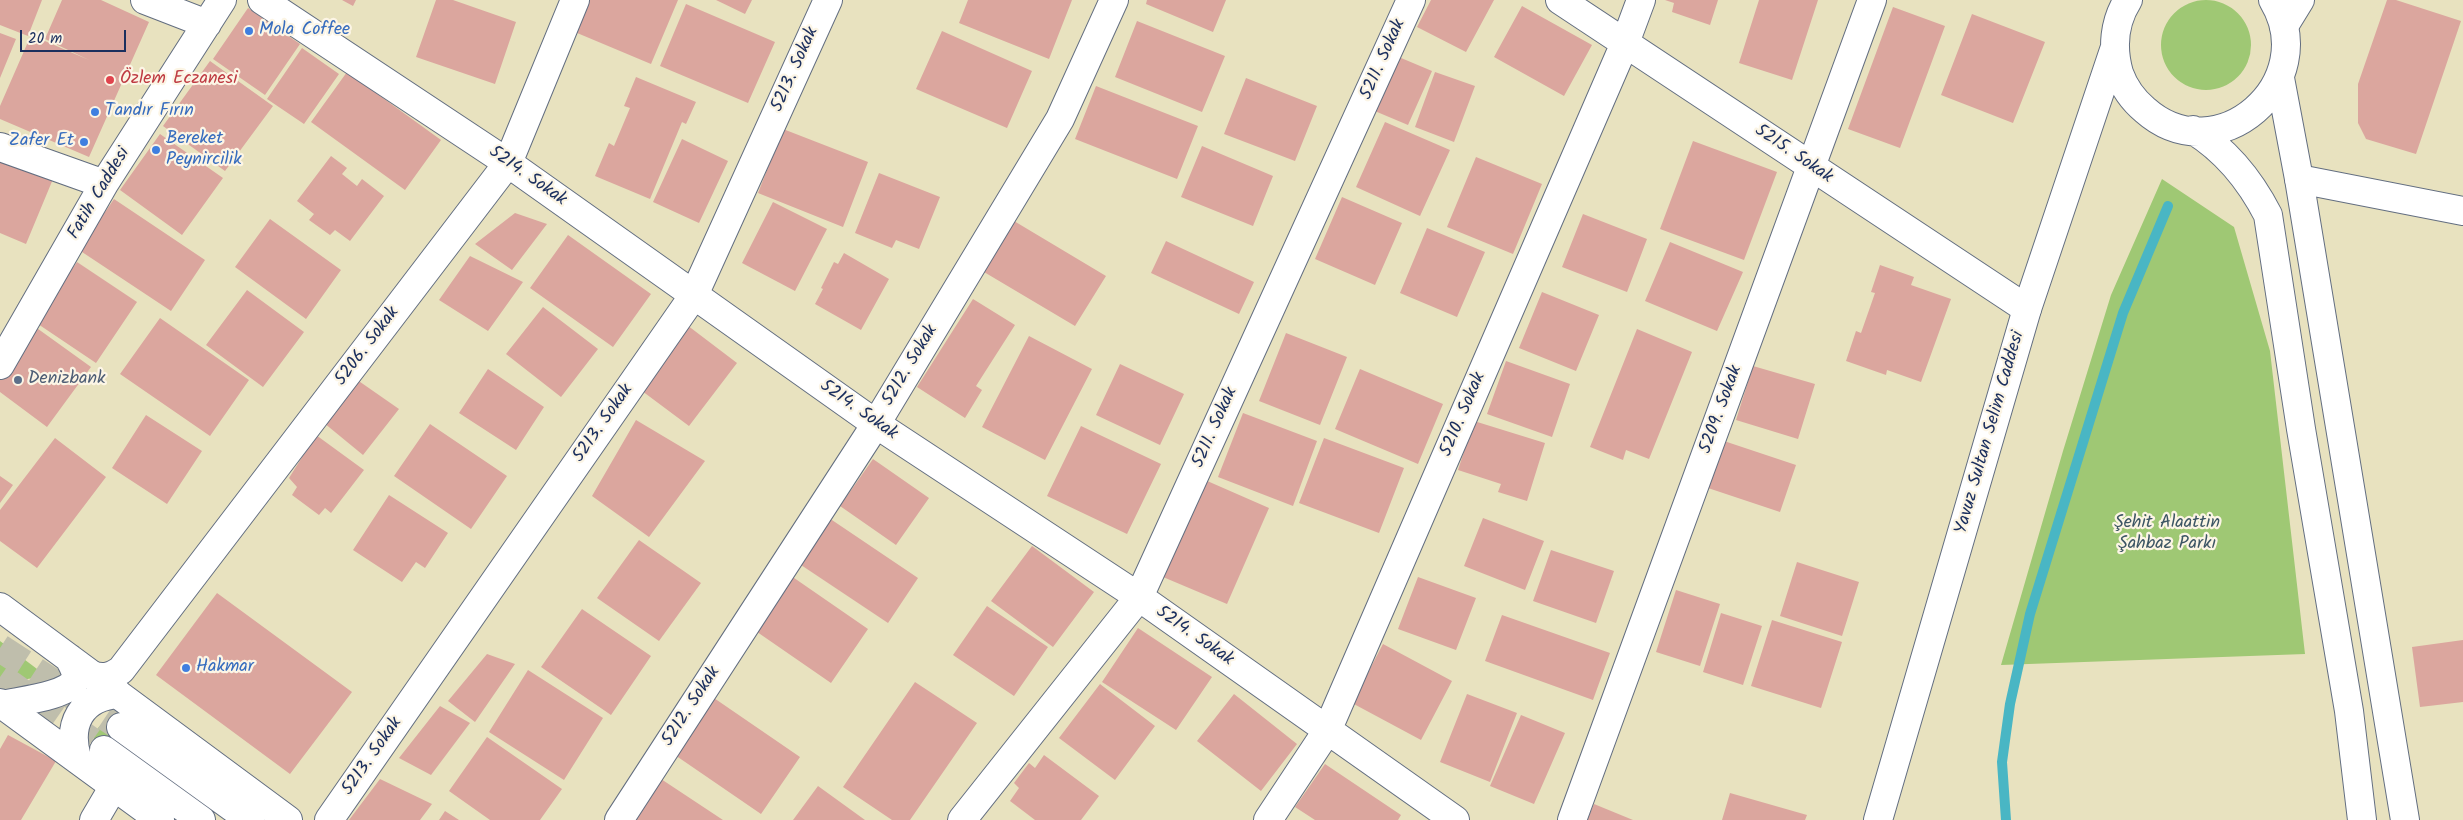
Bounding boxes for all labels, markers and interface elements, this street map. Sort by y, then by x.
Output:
street label: 5211. Sokak [1357,16,1411,104]
scale bar [22,20,129,52]
place label: Mola Coffee [259,20,350,42]
street label: 5213. Sokak [768,24,824,116]
marker: Mola Coffee [243,25,255,37]
text: 20 m [28,27,62,51]
place label: Özlem Eczanesi [120,69,238,91]
marker: Özlem Eczanesi [104,74,116,86]
place label: Tandır Fırın [105,101,194,123]
marker: Tandır Fırın [89,106,101,118]
street label: 5215. Sokak [1750,121,1836,189]
place label: Bereket Peynircilik [166,129,242,172]
place label: Zafer Et [9,131,74,153]
marker: Zafer Et [78,136,90,148]
street label: 5214. Sokak [484,142,570,212]
street label: Fatih Caddesi [64,144,136,244]
marker: Bereket Peynircilik [150,144,162,156]
street label: 5206. Sokak [331,303,405,391]
street label: 5212. Sokak [878,322,944,410]
street label: Yavuz Sultan Selim Caddesi [1952,329,2030,537]
street label: 5209. Sokak [1696,363,1748,457]
place label: Denizbank [28,369,105,391]
street label: 5210. Sokak [1437,370,1491,460]
marker: Denizbank [12,374,24,386]
street label: 5214. Sokak [815,376,901,446]
street label: 5213. Sokak [569,381,639,467]
street label: 5211. Sokak [1189,384,1243,472]
park label: Şehit Alaattin Şahbaz Parkı [2114,513,2220,556]
street label: 5214. Sokak [1151,602,1237,672]
place label: Hakmar [196,657,254,679]
marker: Hakmar [180,662,192,674]
street label: 5212. Sokak [658,663,726,751]
street label: 5213. Sokak [338,714,408,800]

